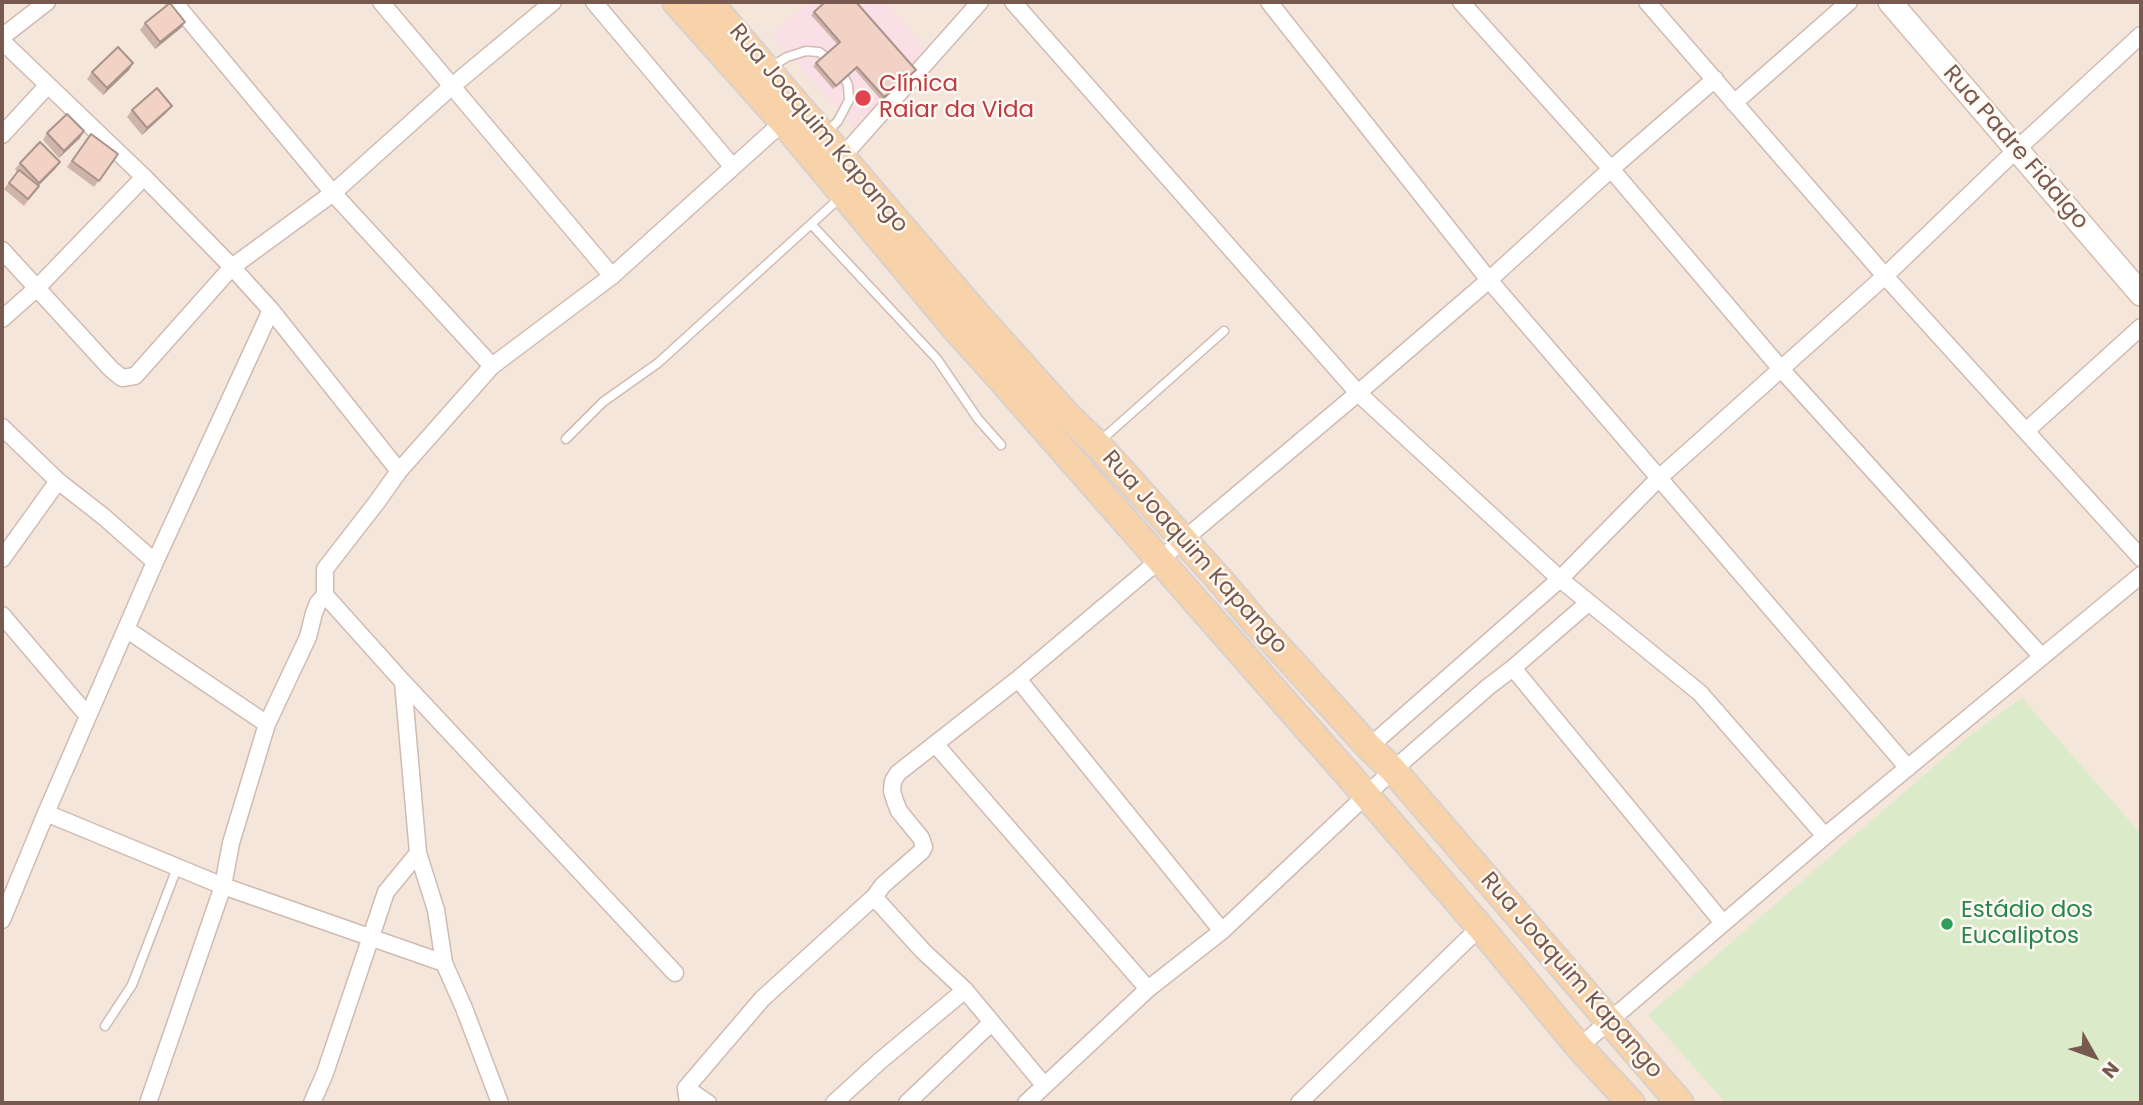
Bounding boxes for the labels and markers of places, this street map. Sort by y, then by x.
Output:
place label: Clínica Raiar da Vida [879,71,1034,125]
marker: Clínica Raiar da Vida [853,88,873,108]
place label: Estádio dos Eucaliptos [1961,897,2093,951]
marker: Estádio dos Eucaliptos [1939,916,1955,932]

